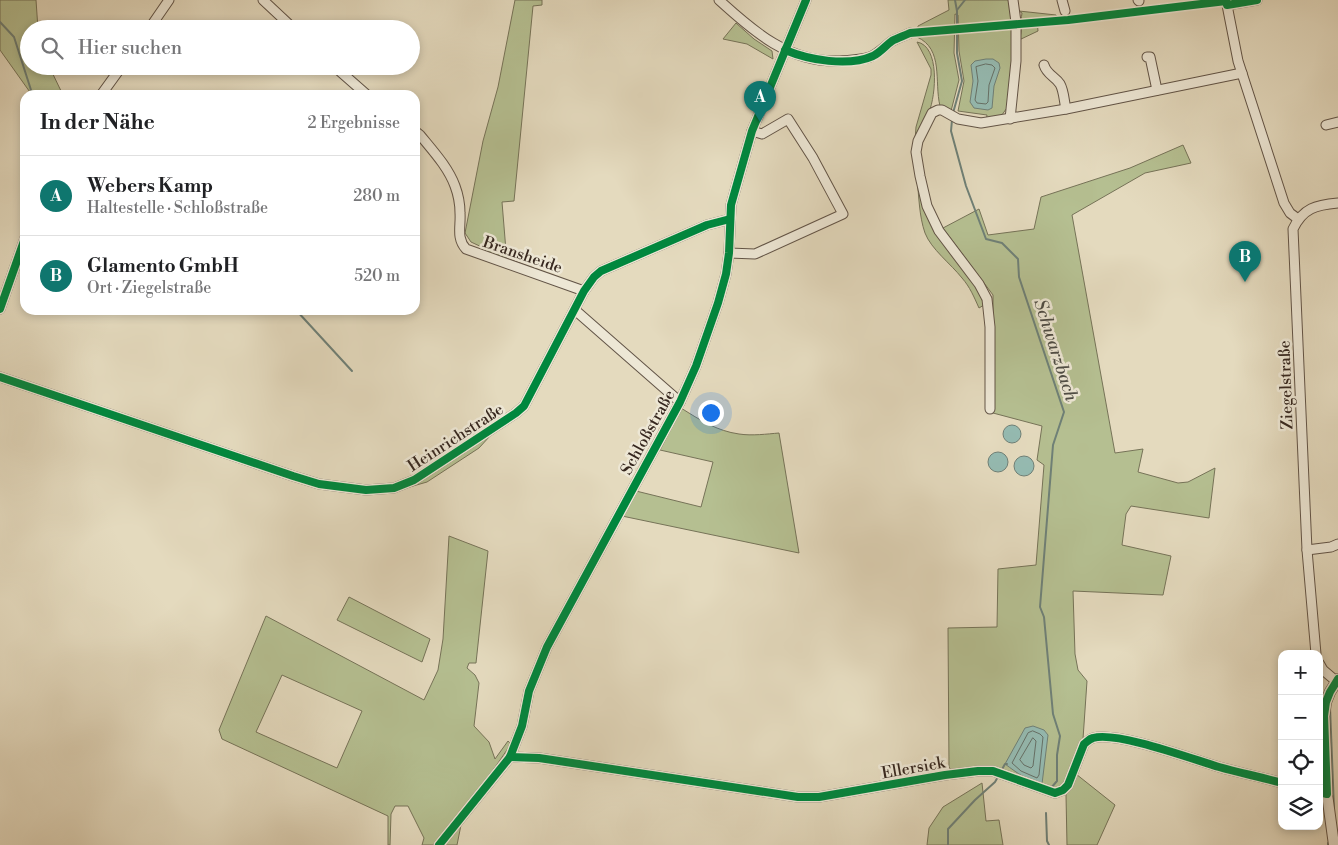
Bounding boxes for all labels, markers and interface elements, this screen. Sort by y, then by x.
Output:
search box [20,20,420,75]
icon: search [38,34,66,62]
text: Hier suchen [78,36,182,60]
pin: A [744,81,776,122]
text: In der Nähe [40,110,155,136]
text: 2 Ergebnisse [308,113,400,133]
text: Webers Kamp [87,174,213,198]
text: A [50,186,62,206]
text: 280 m [353,186,400,206]
text: Haltestelle · Schloßstraße [87,198,268,218]
street label: Bransheide [479,232,565,278]
pin: B [1229,241,1261,282]
text: Glamento GmbH [87,254,239,278]
text: B [50,266,62,286]
text: 520 m [354,266,400,286]
text: Ort · Ziegelstraße [87,278,211,298]
water label: Schwarzbach [1028,296,1083,405]
street label: Ziegelstraße [1274,340,1298,430]
street label: Schloßstraße [616,386,679,479]
street label: Heinrichstraße [404,399,507,476]
your location [698,400,724,426]
map controls [1278,650,1323,830]
button: + [1278,650,1323,695]
button: − [1278,695,1323,740]
button: locate [1278,740,1323,785]
street label: Ellersiek [880,752,948,783]
button: layers [1278,785,1323,830]

